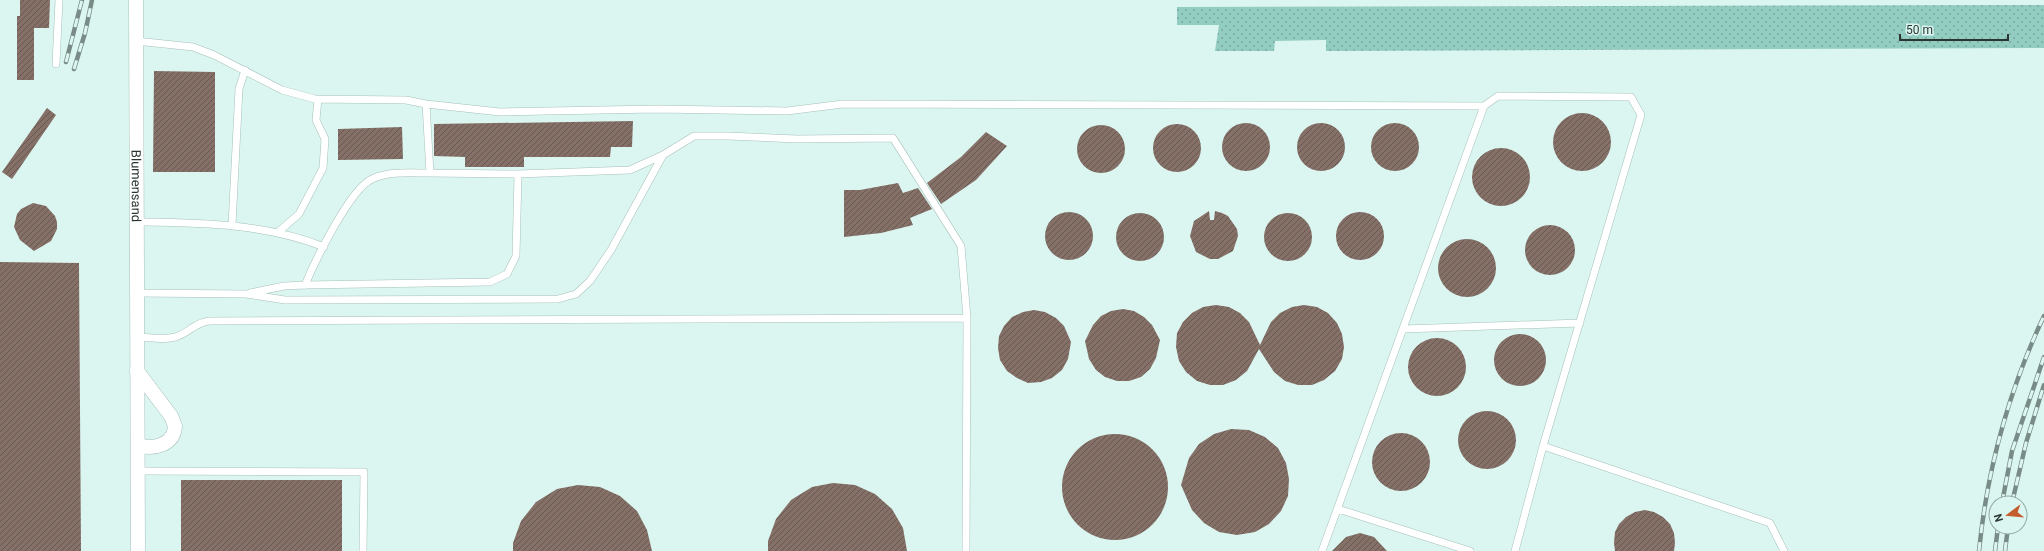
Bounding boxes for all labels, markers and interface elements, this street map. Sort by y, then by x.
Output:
scale bar [1900,16,2008,42]
text: 50 m [1906,23,1933,37]
street label: Blumensand [129,150,144,222]
north arrow [1988,495,2028,535]
text: N [1991,512,2006,523]

